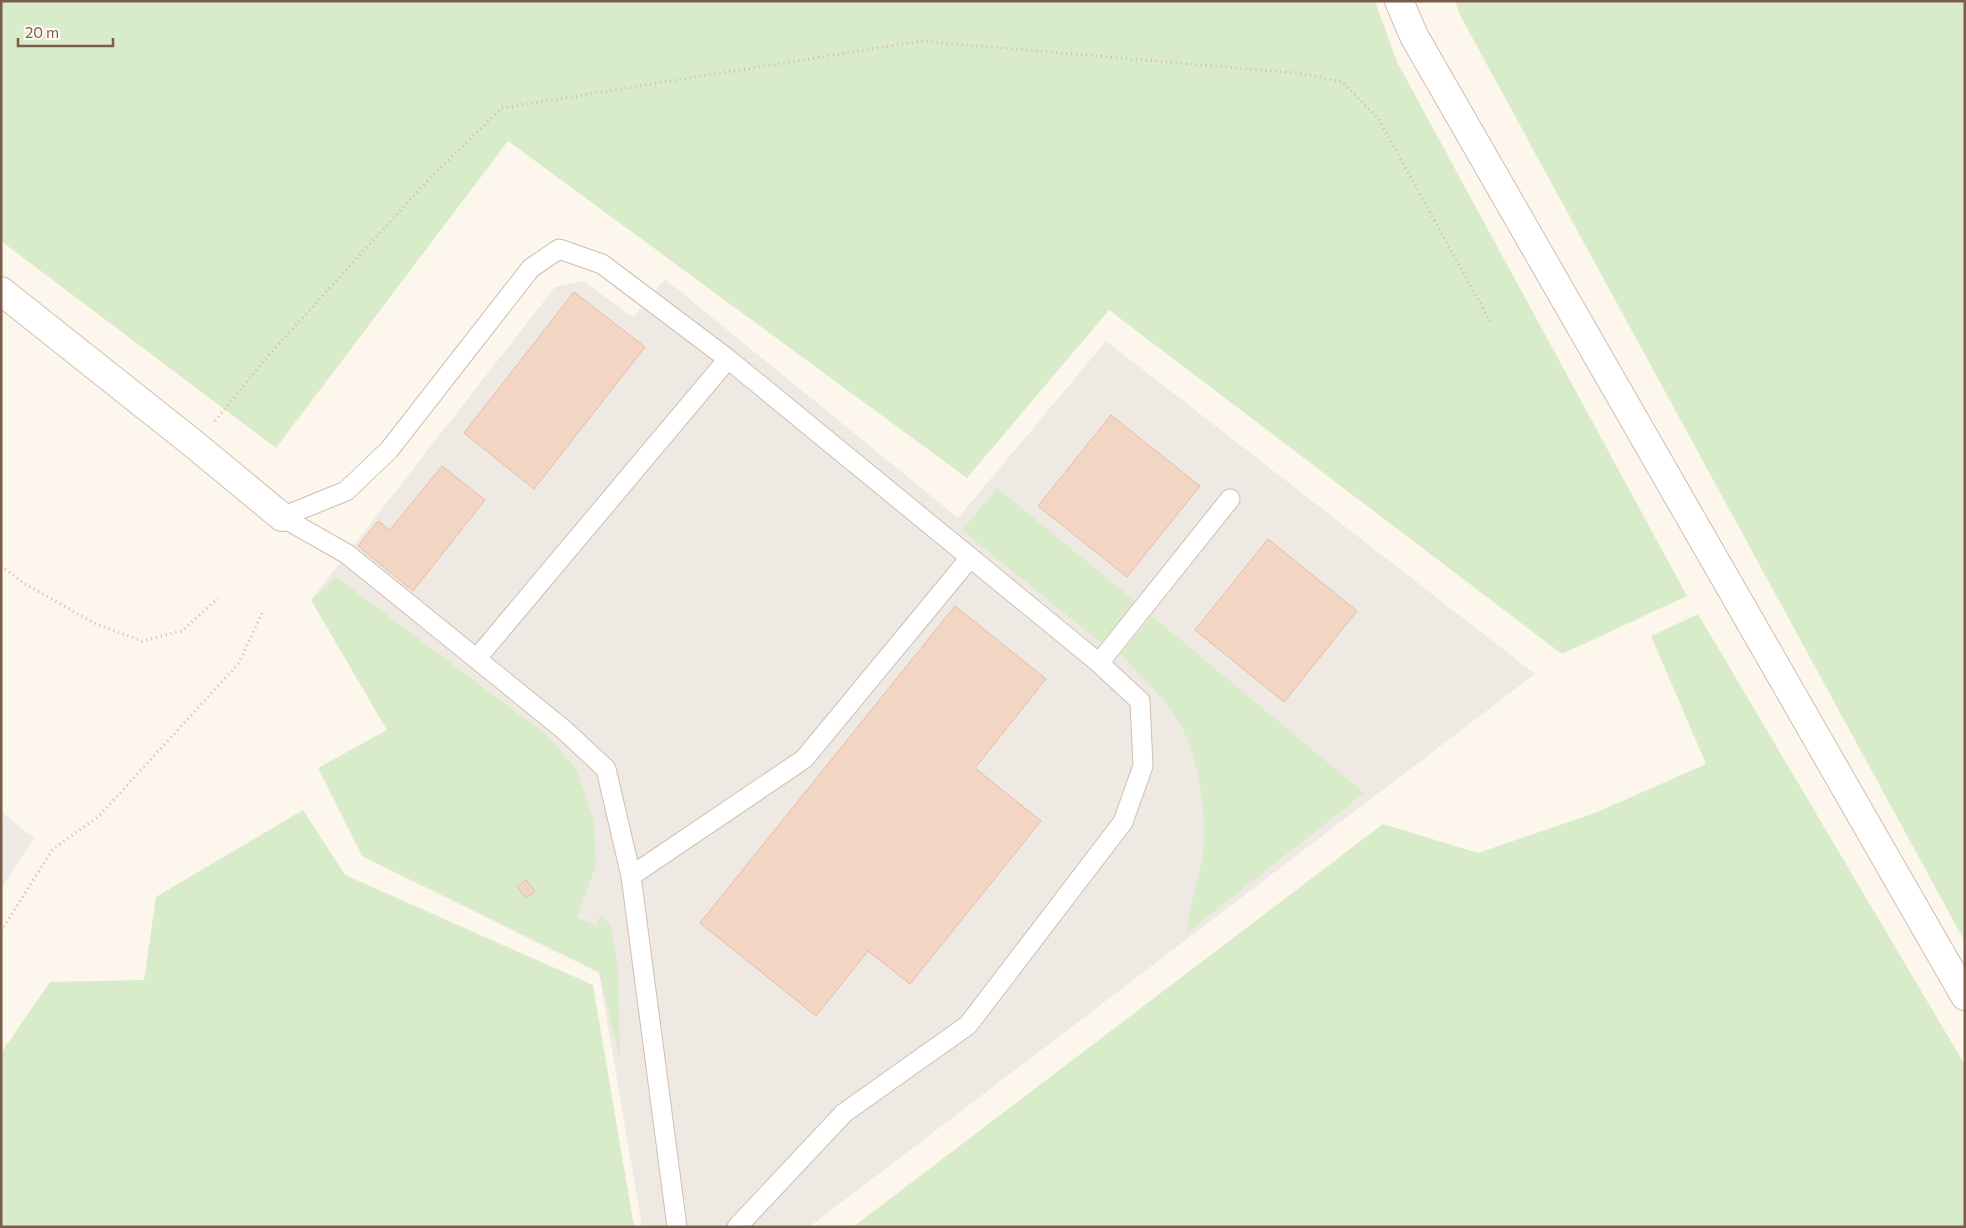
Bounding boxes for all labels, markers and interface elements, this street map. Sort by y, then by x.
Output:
scale bar [18,15,112,47]
text: 20 m [25,23,59,41]

